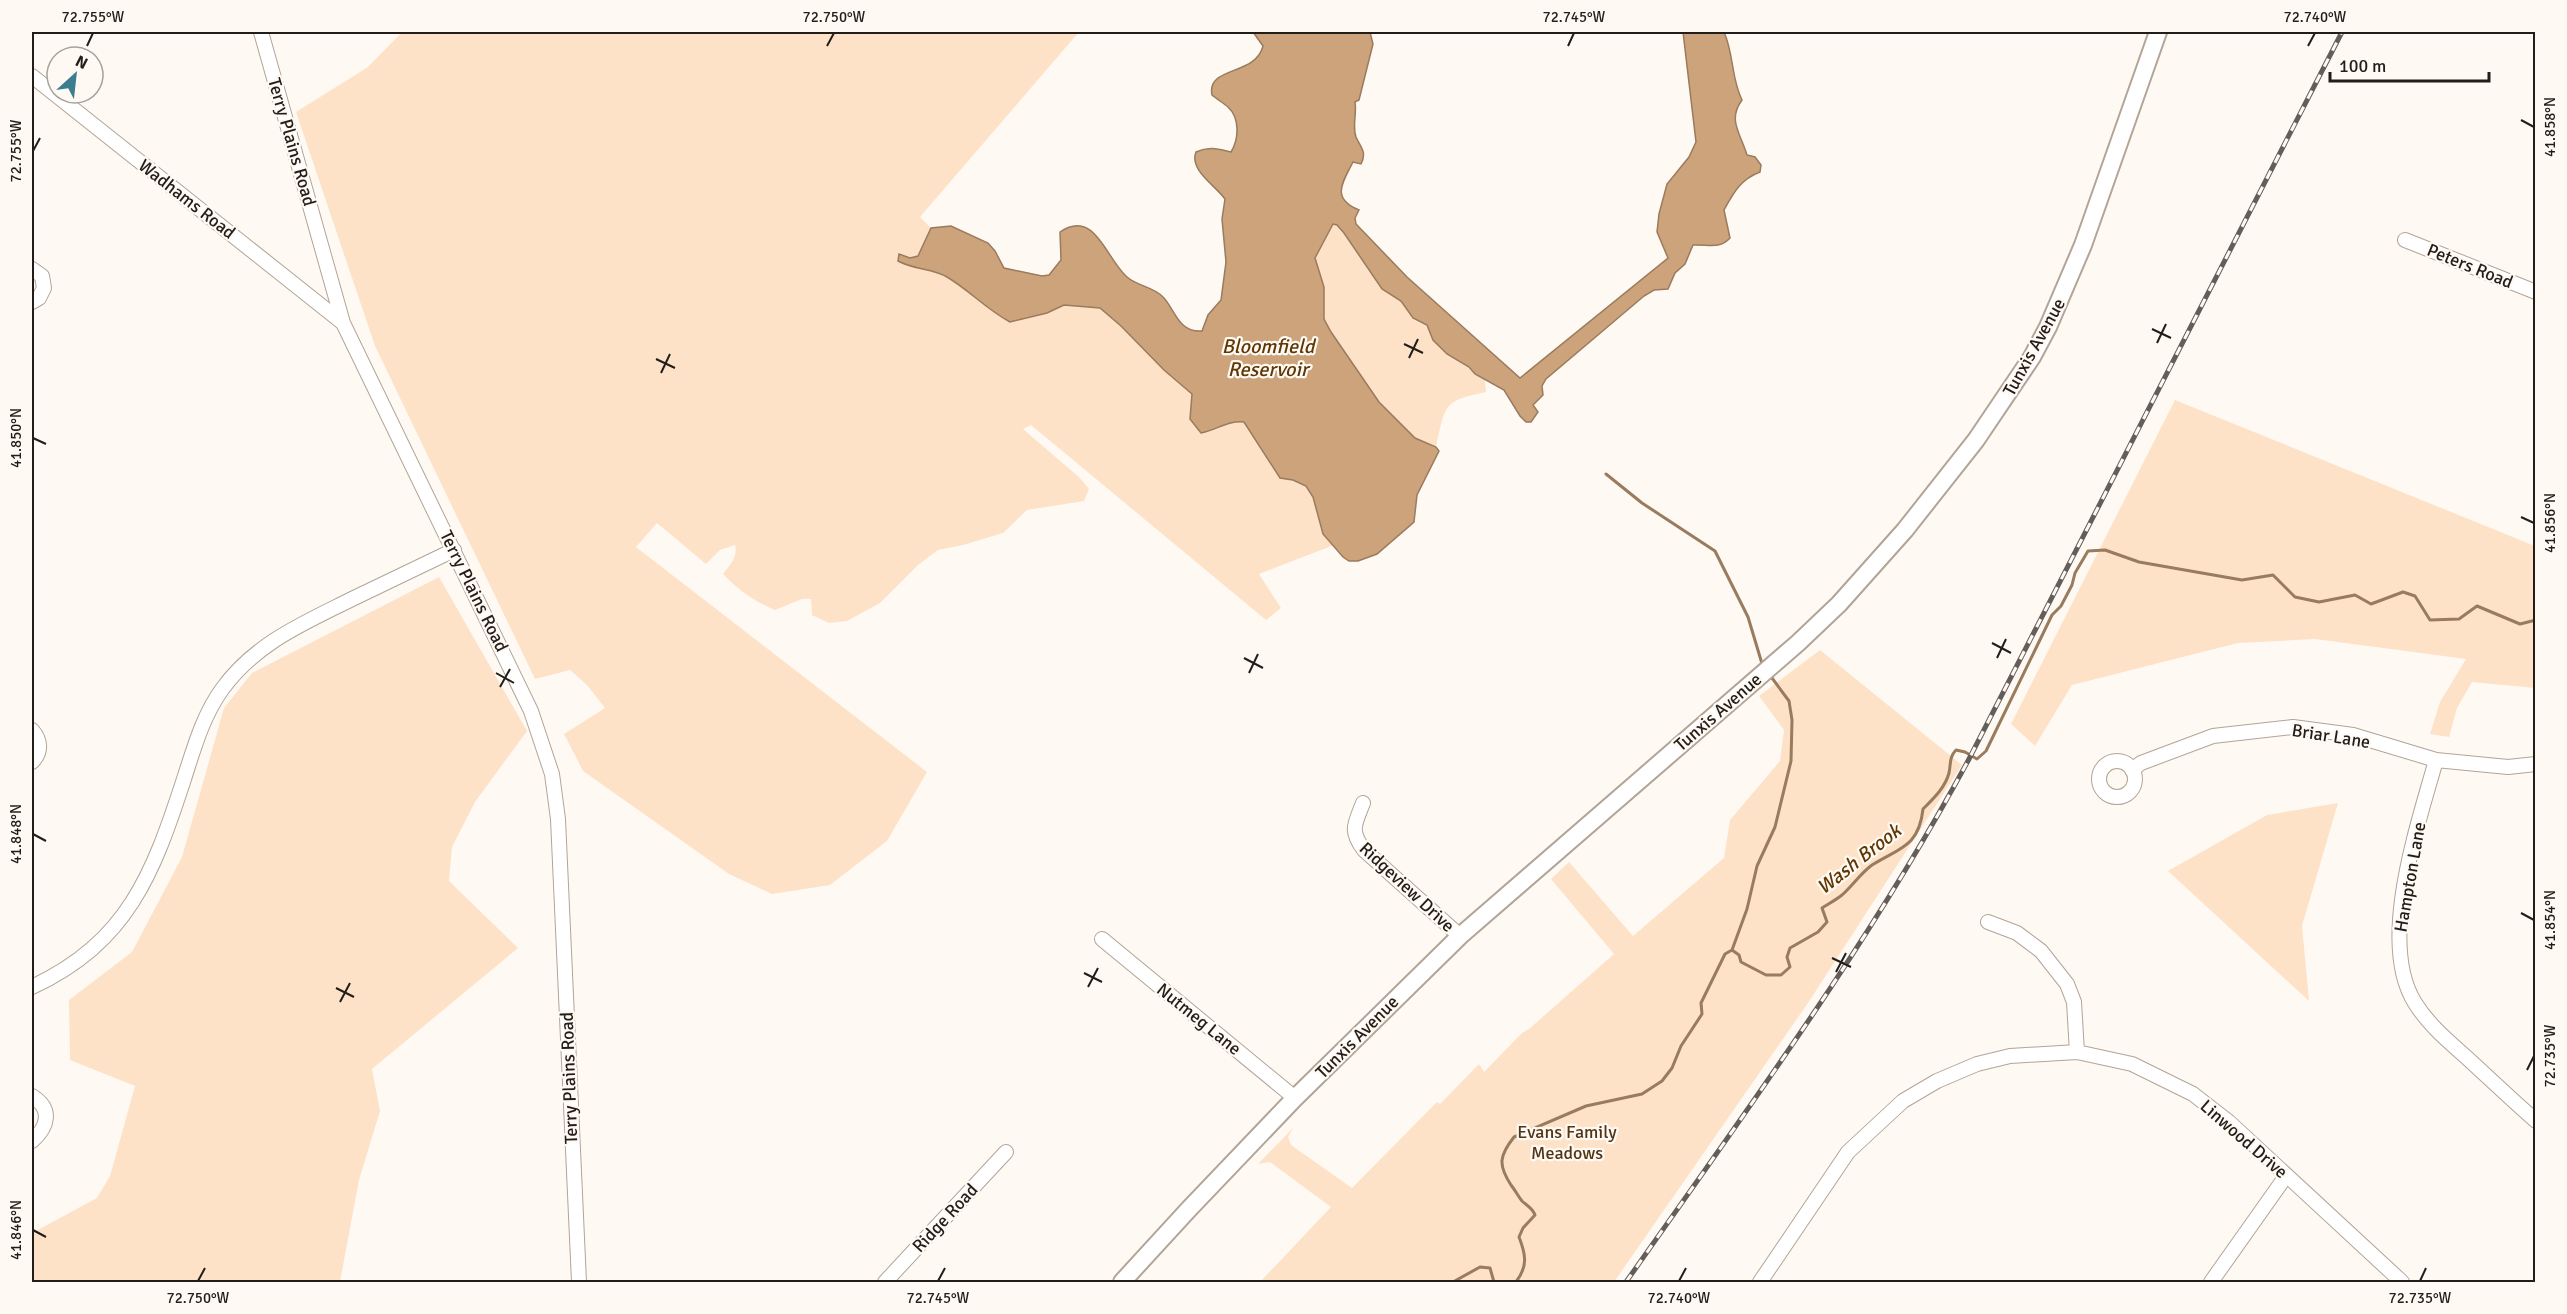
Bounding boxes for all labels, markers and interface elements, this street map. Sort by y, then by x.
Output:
text: 72.755°W [62,8,125,26]
text: 72.750°W [803,8,866,26]
text: 72.745°W [1543,8,1606,26]
text: 72.740°W [2284,8,2347,26]
north arrow [45,45,105,105]
scale bar [2330,45,2489,83]
text: N [72,51,91,74]
text: 100 m [2339,55,2386,77]
street label: Terry Plains Road [263,75,321,209]
text: 41.858°N [2541,97,2559,157]
text: 72.755°W [7,119,25,182]
street label: Wadhams Road [134,154,240,244]
street label: Peters Road [2424,239,2516,293]
street label: Tunxis Avenue [1998,294,2070,400]
water label: Bloomfield Reservoir [1222,334,1317,382]
text: 41.850°N [7,408,25,468]
text: 41.856°N [2541,493,2559,553]
street label: Terry Plains Road [435,527,513,655]
street label: Tunxis Avenue [1670,668,1766,756]
street label: Briar Lane [2290,719,2372,753]
text: 41.848°N [7,804,25,864]
water label: Wash Brook [1812,817,1908,900]
street label: Hampton Lane [2389,820,2431,934]
street label: Ridgeview Drive [1355,837,1459,937]
text: 41.854°N [2541,890,2559,950]
street label: Nutmeg Lane [1152,978,1246,1060]
street label: Tunxis Avenue [1311,991,1403,1083]
street label: Terry Plains Road [556,1012,582,1144]
text: 72.735°W [2541,1024,2559,1087]
street label: Linwood Drive [2196,1095,2292,1183]
park label: Evans Family Meadows [1517,1121,1617,1164]
street label: Ridge Road [908,1179,982,1257]
text: 41.846°N [7,1200,25,1260]
text: 72.750°W [167,1289,230,1307]
text: 72.745°W [907,1289,970,1307]
text: 72.740°W [1648,1289,1711,1307]
text: 72.735°W [2389,1289,2452,1307]

